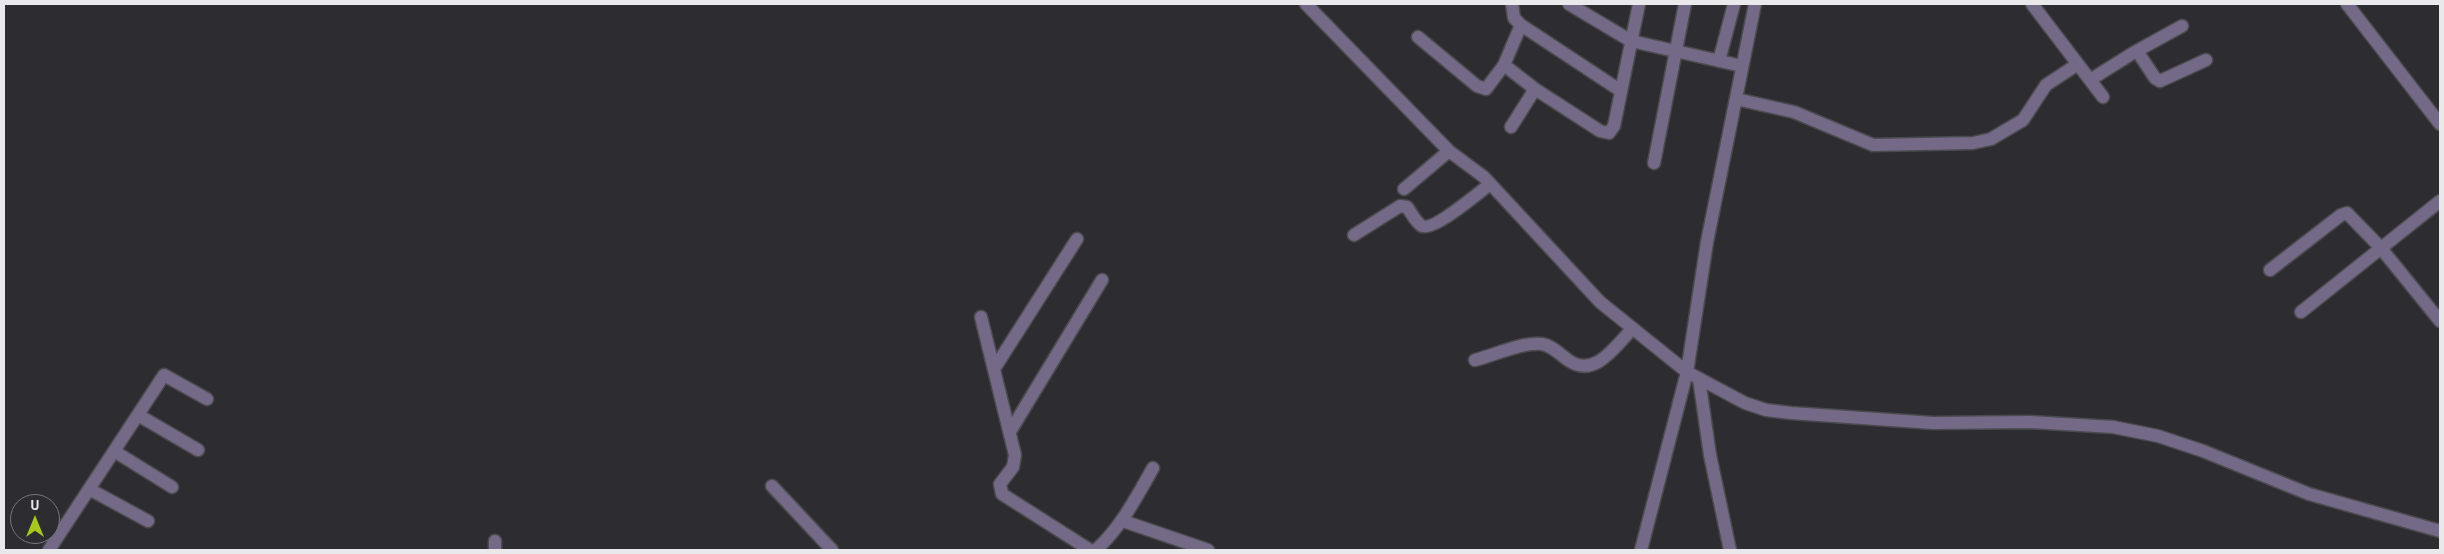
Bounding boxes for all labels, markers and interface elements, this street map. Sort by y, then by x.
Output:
north arrow [10,494,60,544]
text: U [31,496,39,514]

